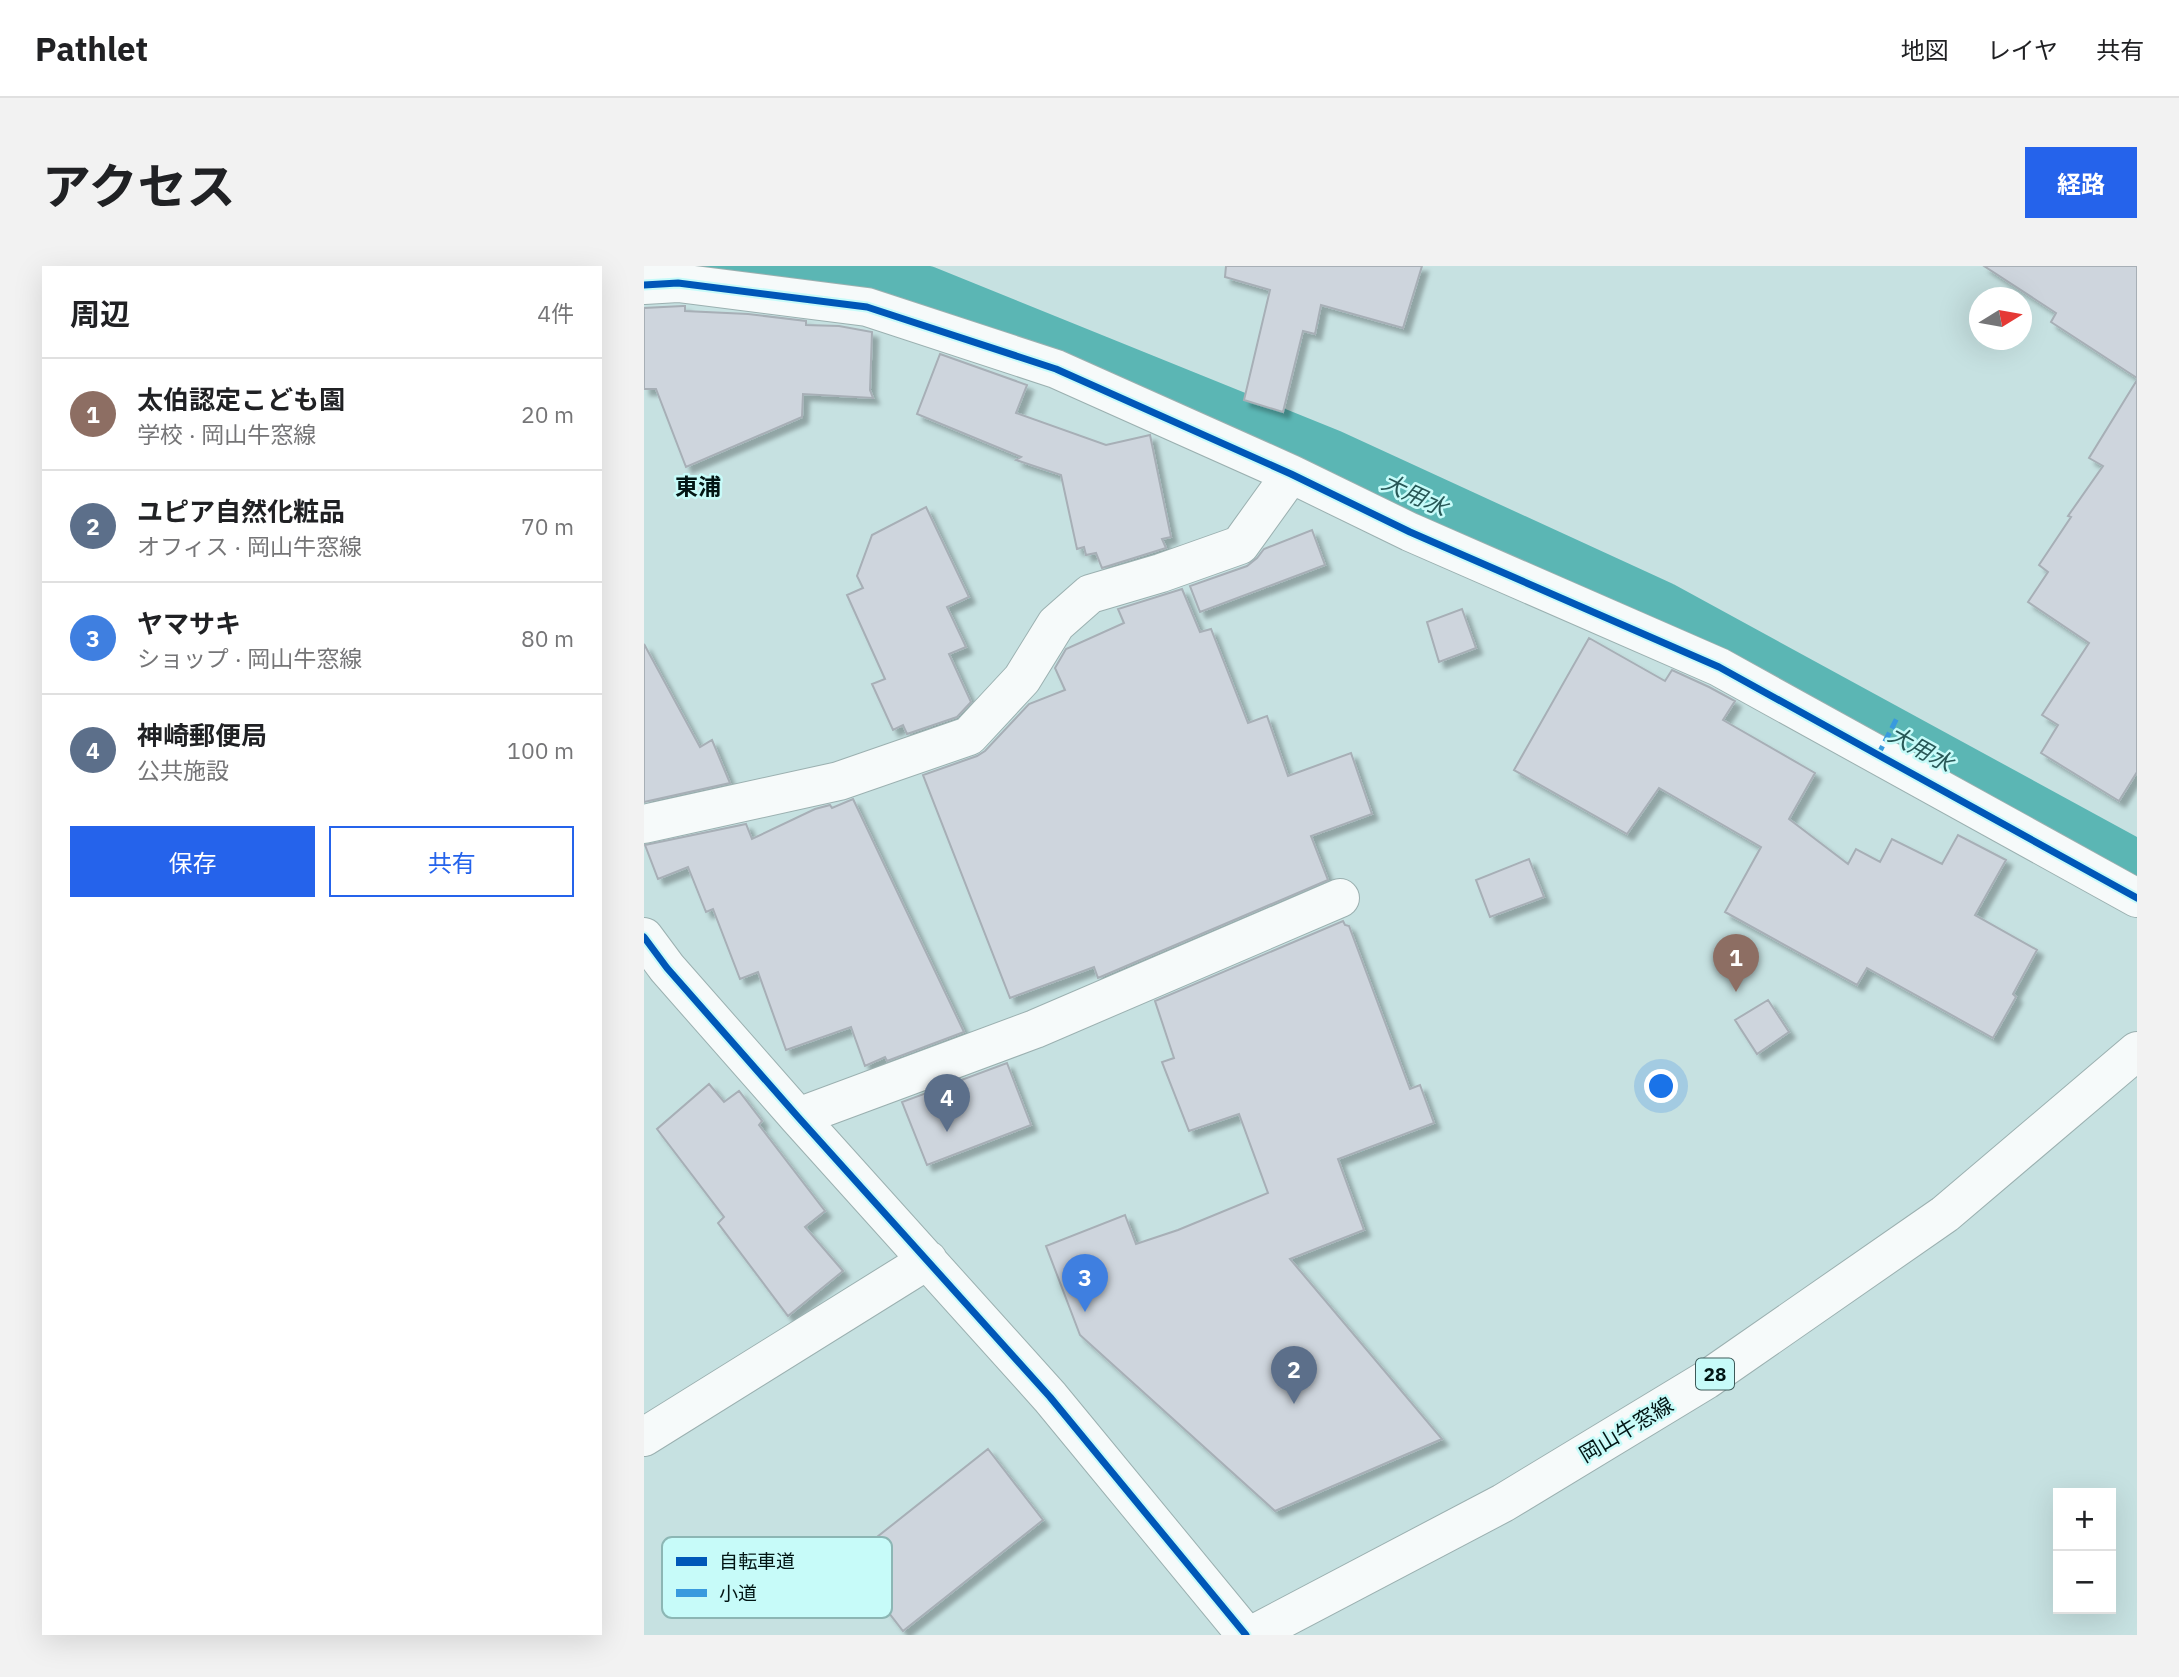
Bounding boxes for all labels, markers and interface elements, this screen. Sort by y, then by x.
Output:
text: Pathlet [35,27,148,70]
text: 地図 [1901,34,1949,66]
text: レイヤ [1987,34,2058,66]
text: 共有 [2096,34,2144,66]
button: 経路 [2025,147,2137,218]
text: アクセス [42,154,236,217]
north arrow [1969,287,2032,350]
text: 周辺 [70,294,130,333]
text: 4件 [537,298,574,328]
text: 太伯認定こども園 [137,382,345,416]
text: 1 [86,399,100,429]
text: 20 m [521,399,574,429]
text: 学校 · 岡山牛窓線 [137,419,316,449]
water label: 大用水 [1377,466,1455,523]
district label: 東浦 [675,471,721,501]
text: ユピア自然化粧品 [137,494,345,528]
text: 2 [86,511,100,541]
text: 70 m [521,511,574,541]
text: オフィス · 岡山牛窓線 [137,531,362,561]
text: ヤマサキ [137,606,241,640]
text: 3 [86,623,100,653]
text: 80 m [521,623,574,653]
text: ショップ · 岡山牛窓線 [137,643,362,673]
text: 神崎郵便局 [137,718,267,752]
water label: 大用水 [1884,718,1961,779]
text: 4 [86,735,100,765]
text: 100 m [507,735,574,765]
text: 公共施設 [137,755,229,785]
button: 保存 [70,826,315,897]
button: 共有 [329,826,574,897]
pin: 1 [1713,934,1759,992]
your location [1644,1069,1678,1103]
pin: 4 [924,1074,970,1132]
pin: 3 [1062,1254,1108,1312]
pin: 2 [1271,1346,1317,1404]
road number: 28 [1696,1358,1734,1390]
street label: 岡山牛窓線 [1574,1390,1678,1468]
map controls [2053,1488,2116,1614]
button: + [2053,1488,2116,1551]
legend [662,1537,892,1618]
text: 自転車道 [719,1549,795,1573]
button: − [2053,1551,2116,1614]
text: 小道 [719,1581,757,1605]

